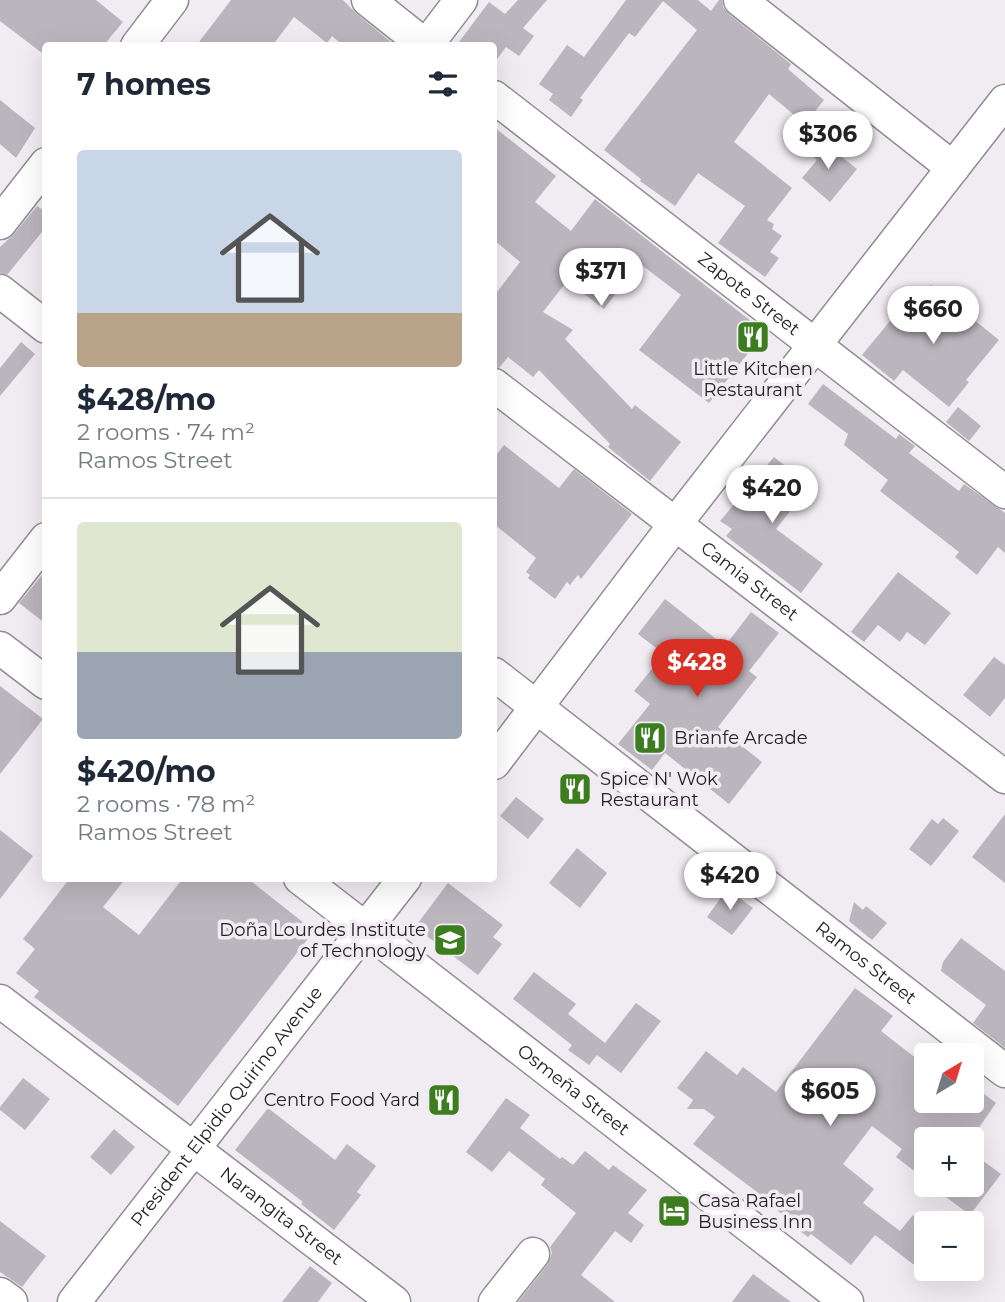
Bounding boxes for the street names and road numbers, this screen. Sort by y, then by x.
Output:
street label: Zapote Street [693,248,804,340]
street label: Camia Street [696,537,803,625]
street label: Ramos Street [811,917,921,1009]
street label: President Elpidio Quirino Avenue [126,982,327,1231]
street label: Osmeña Street [513,1040,634,1140]
street label: Narangita Street [216,1162,347,1270]

